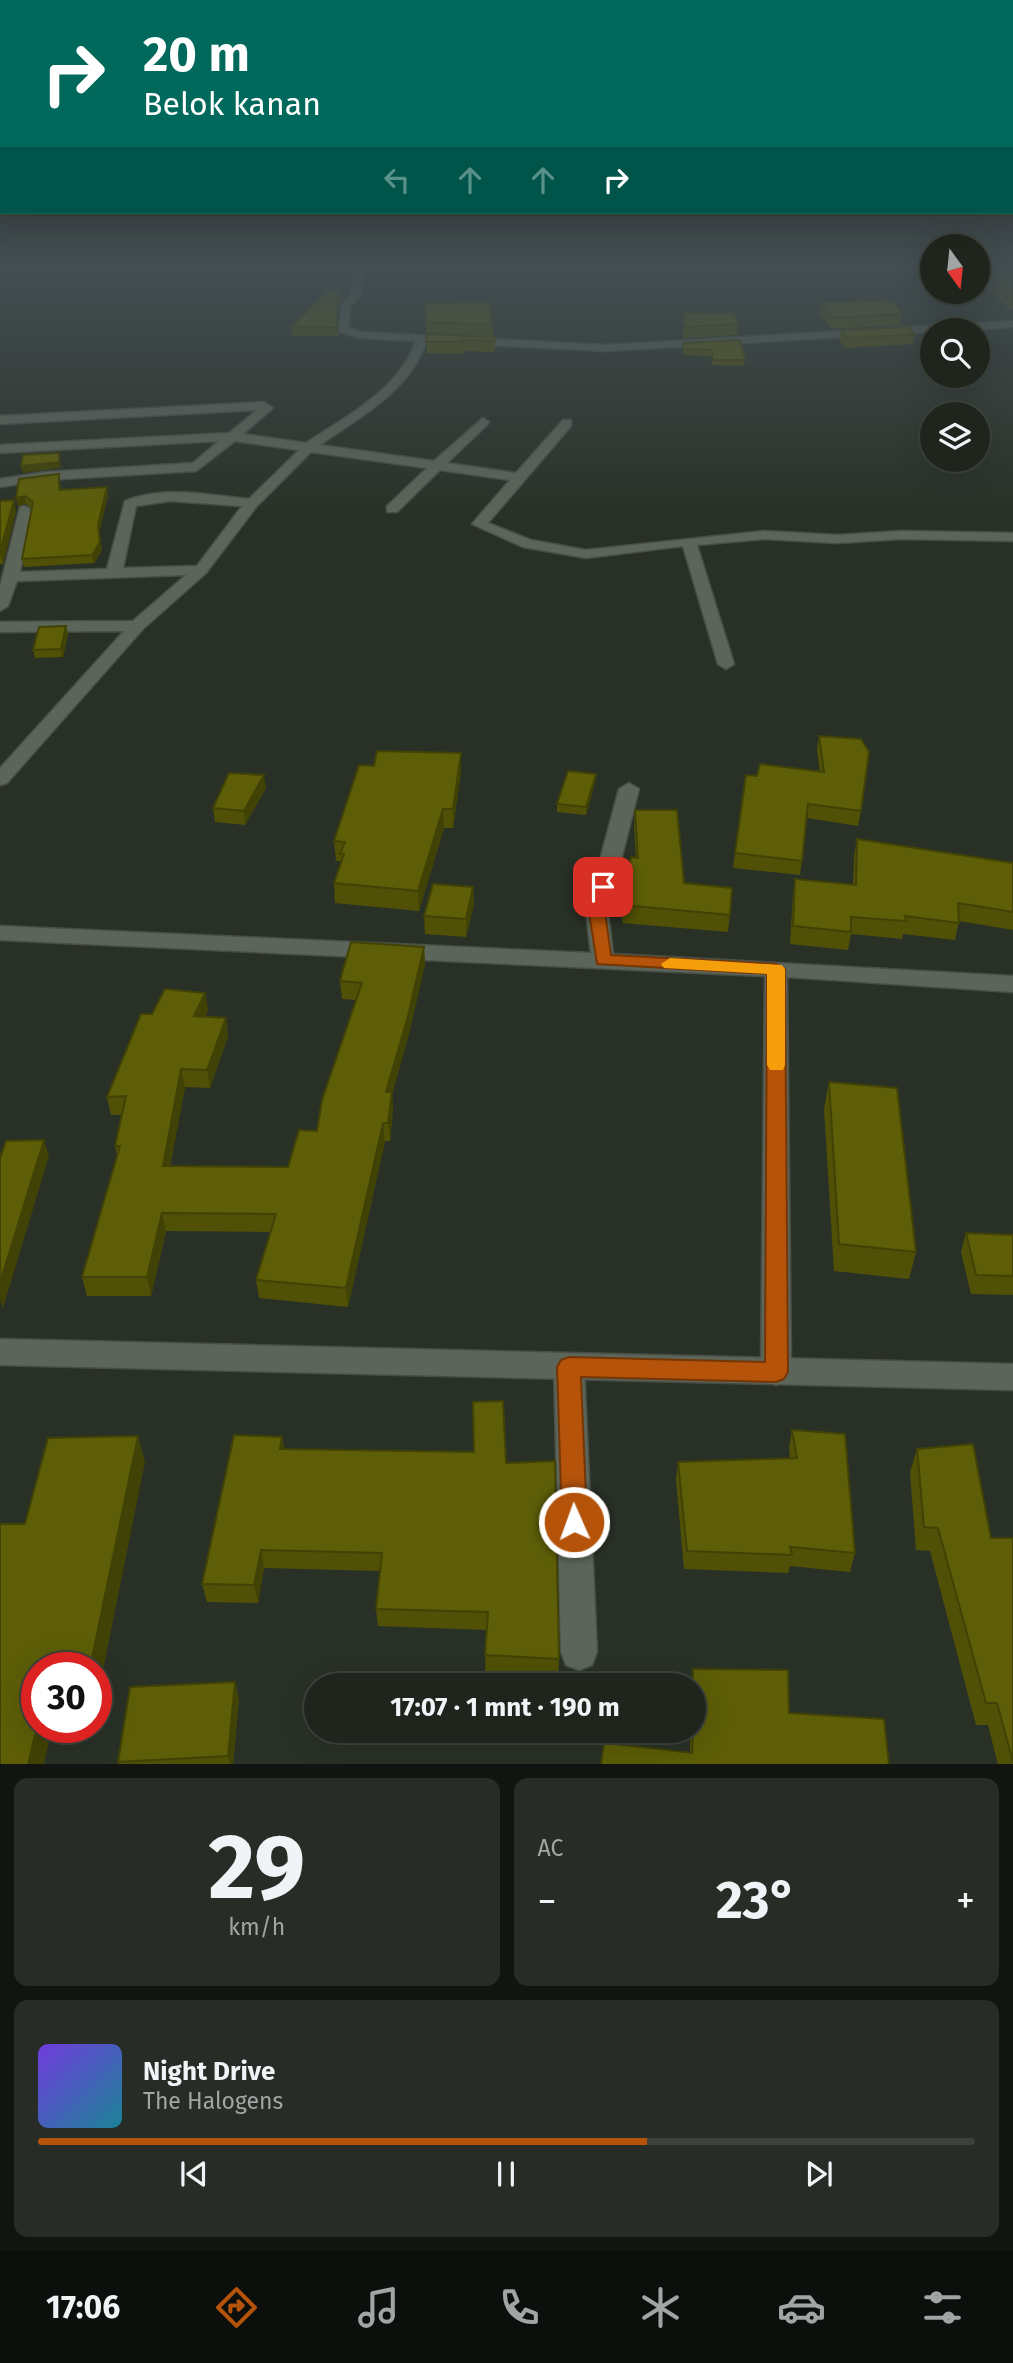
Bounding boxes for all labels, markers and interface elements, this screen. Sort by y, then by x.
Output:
text: 20 m [143,25,250,84]
icon: right [28,28,119,119]
text: Belok kanan [143,85,321,123]
icon: left [378,161,416,199]
icon: ahead [451,161,489,199]
icon: ahead [524,161,562,199]
icon: right [597,161,635,199]
north arrow [920,234,990,304]
map controls [920,234,990,472]
button: search [920,318,990,388]
button: layers [920,402,990,472]
pin [573,857,633,917]
icon: arrive [584,868,622,906]
position arrow [537,1485,611,1559]
speed limit sign: 30 [21,1652,112,1743]
text: 17:07 · 1 mnt · 190 m [390,1692,620,1723]
text: 29 [208,1813,305,1922]
text: AC [538,1834,563,1862]
text: 23° [716,1869,797,1932]
text: − [538,1878,557,1924]
text: + [956,1878,975,1924]
text: km/h [228,1913,285,1941]
text: Night Drive [143,2056,275,2087]
text: The Halogens [143,2087,283,2115]
icon: previous [175,2155,213,2193]
icon: pause [487,2155,525,2193]
icon: next [800,2155,838,2193]
icon: directions [212,2283,261,2332]
icon: music [354,2283,403,2332]
icon: phone [495,2283,544,2332]
icon: climate [636,2283,685,2332]
icon: car [777,2283,826,2332]
icon: filters [918,2283,967,2332]
text: 17:06 [46,2288,120,2326]

